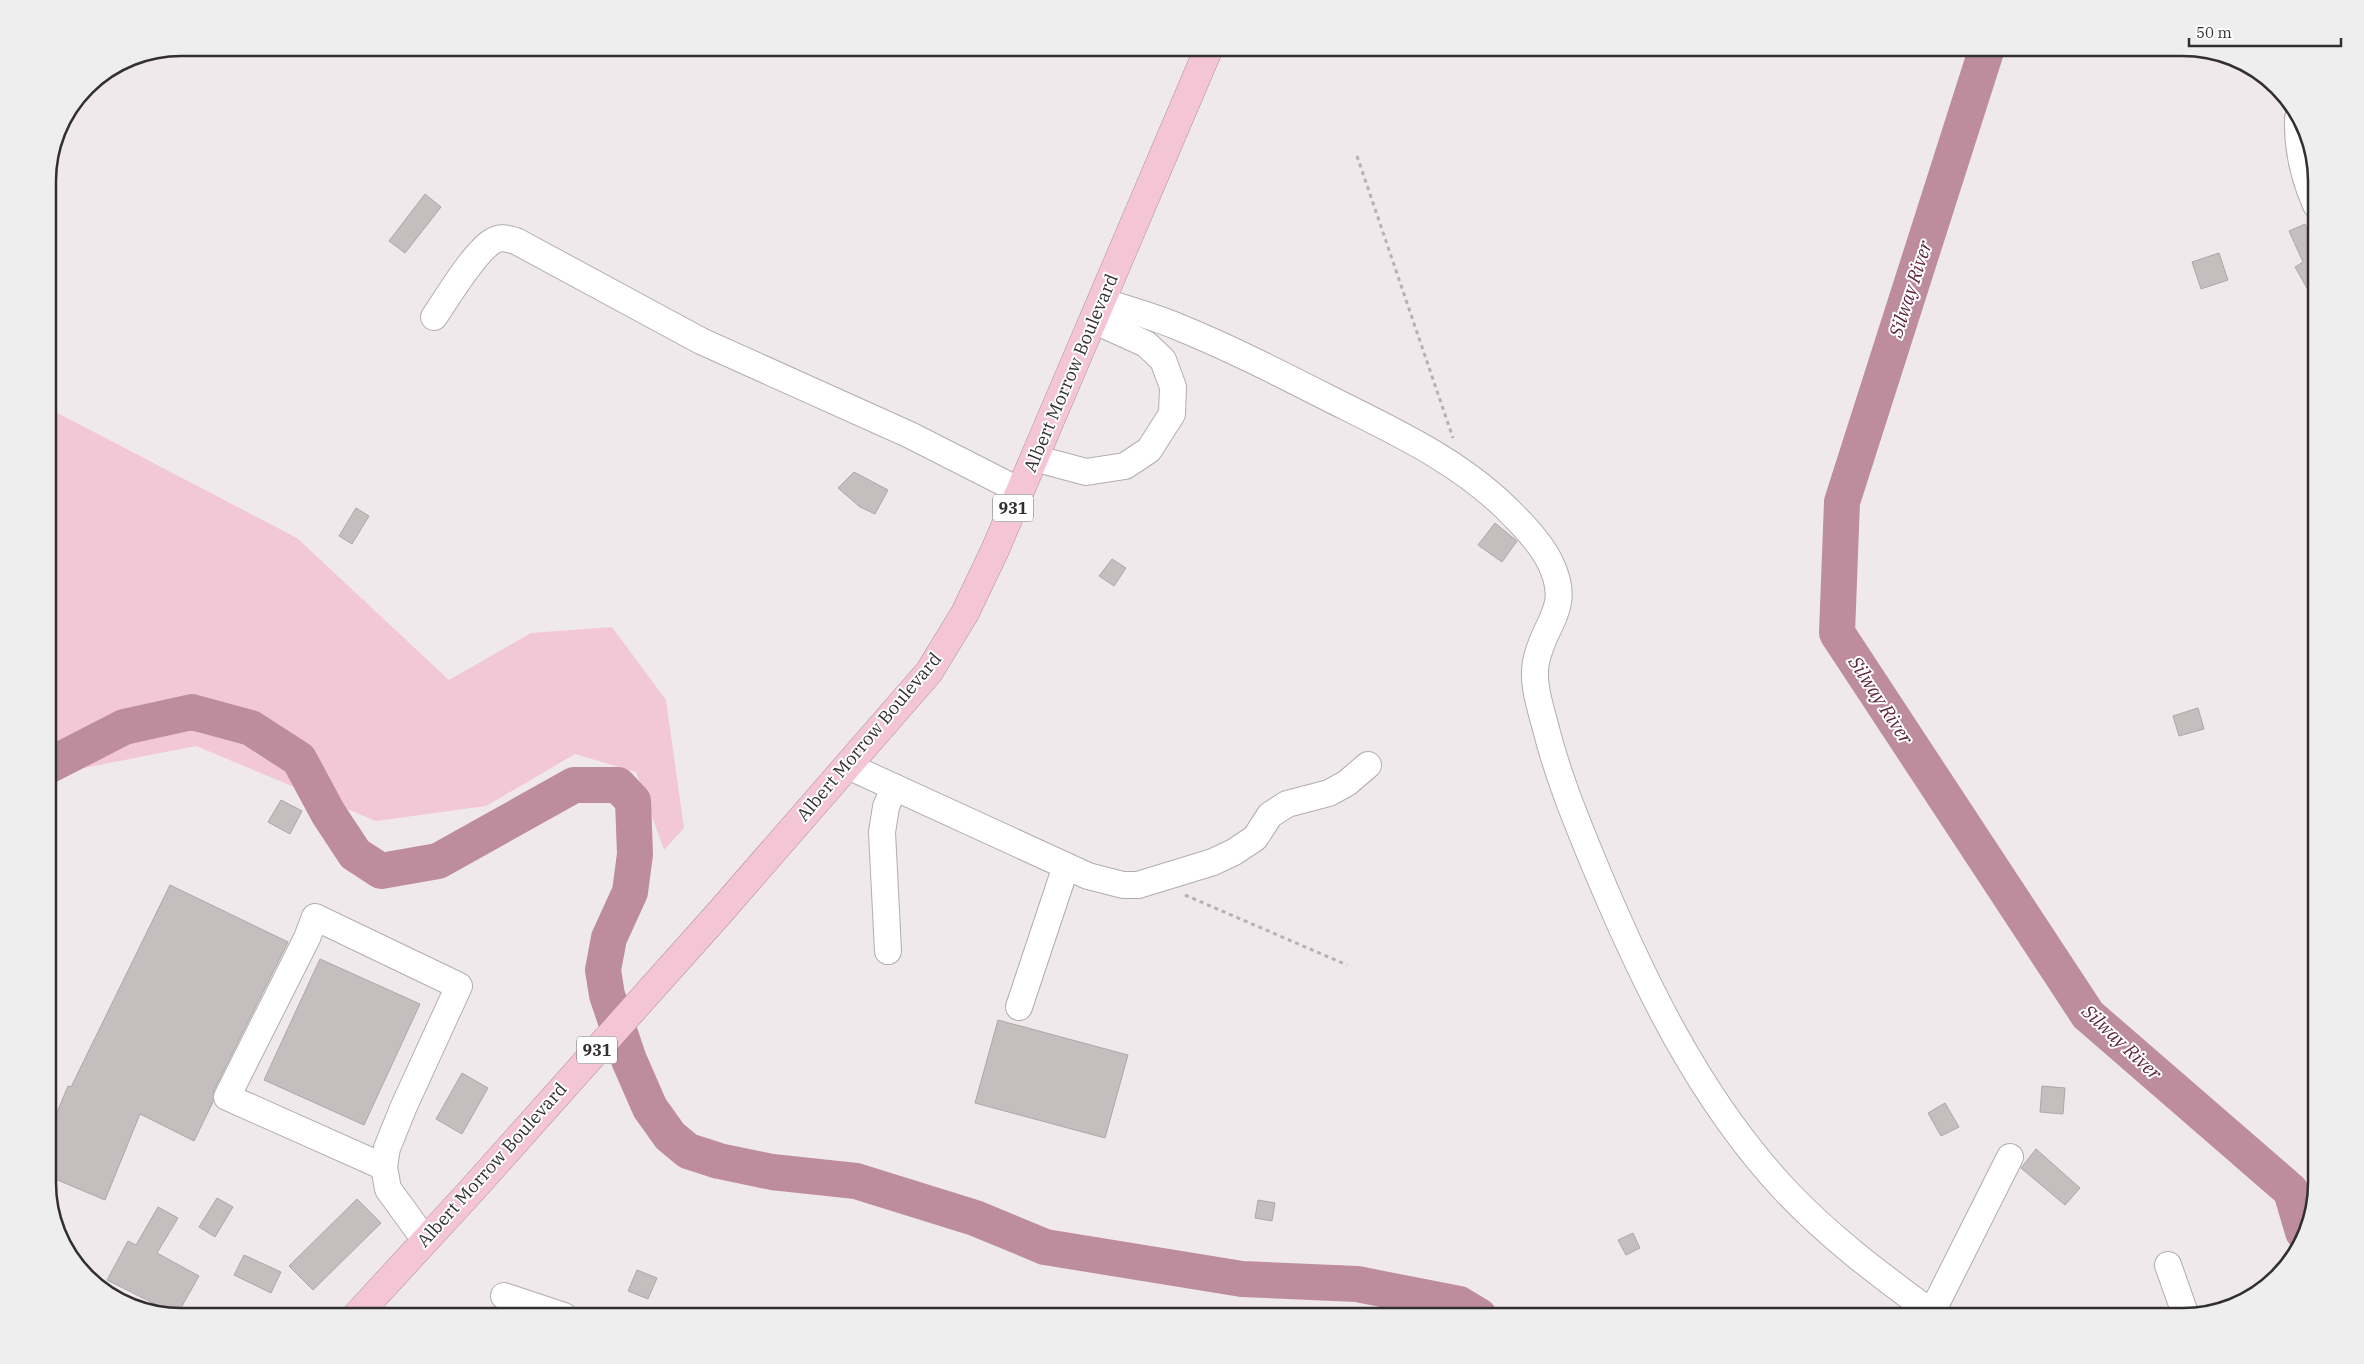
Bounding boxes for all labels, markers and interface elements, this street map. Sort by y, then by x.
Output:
scale bar [2189,15,2342,47]
text: 50 m [2196,23,2232,42]
water label: Silway River [1883,237,1937,341]
street label: Albert Morrow Boulevard [1018,270,1123,475]
road number: 931 [993,494,1033,522]
street label: Albert Morrow Boulevard [791,648,946,826]
water label: Silway River [1843,651,1919,749]
water label: Silway River [2076,998,2167,1085]
road number: 931 [577,1036,617,1064]
street label: Albert Morrow Boulevard [412,1078,572,1252]

